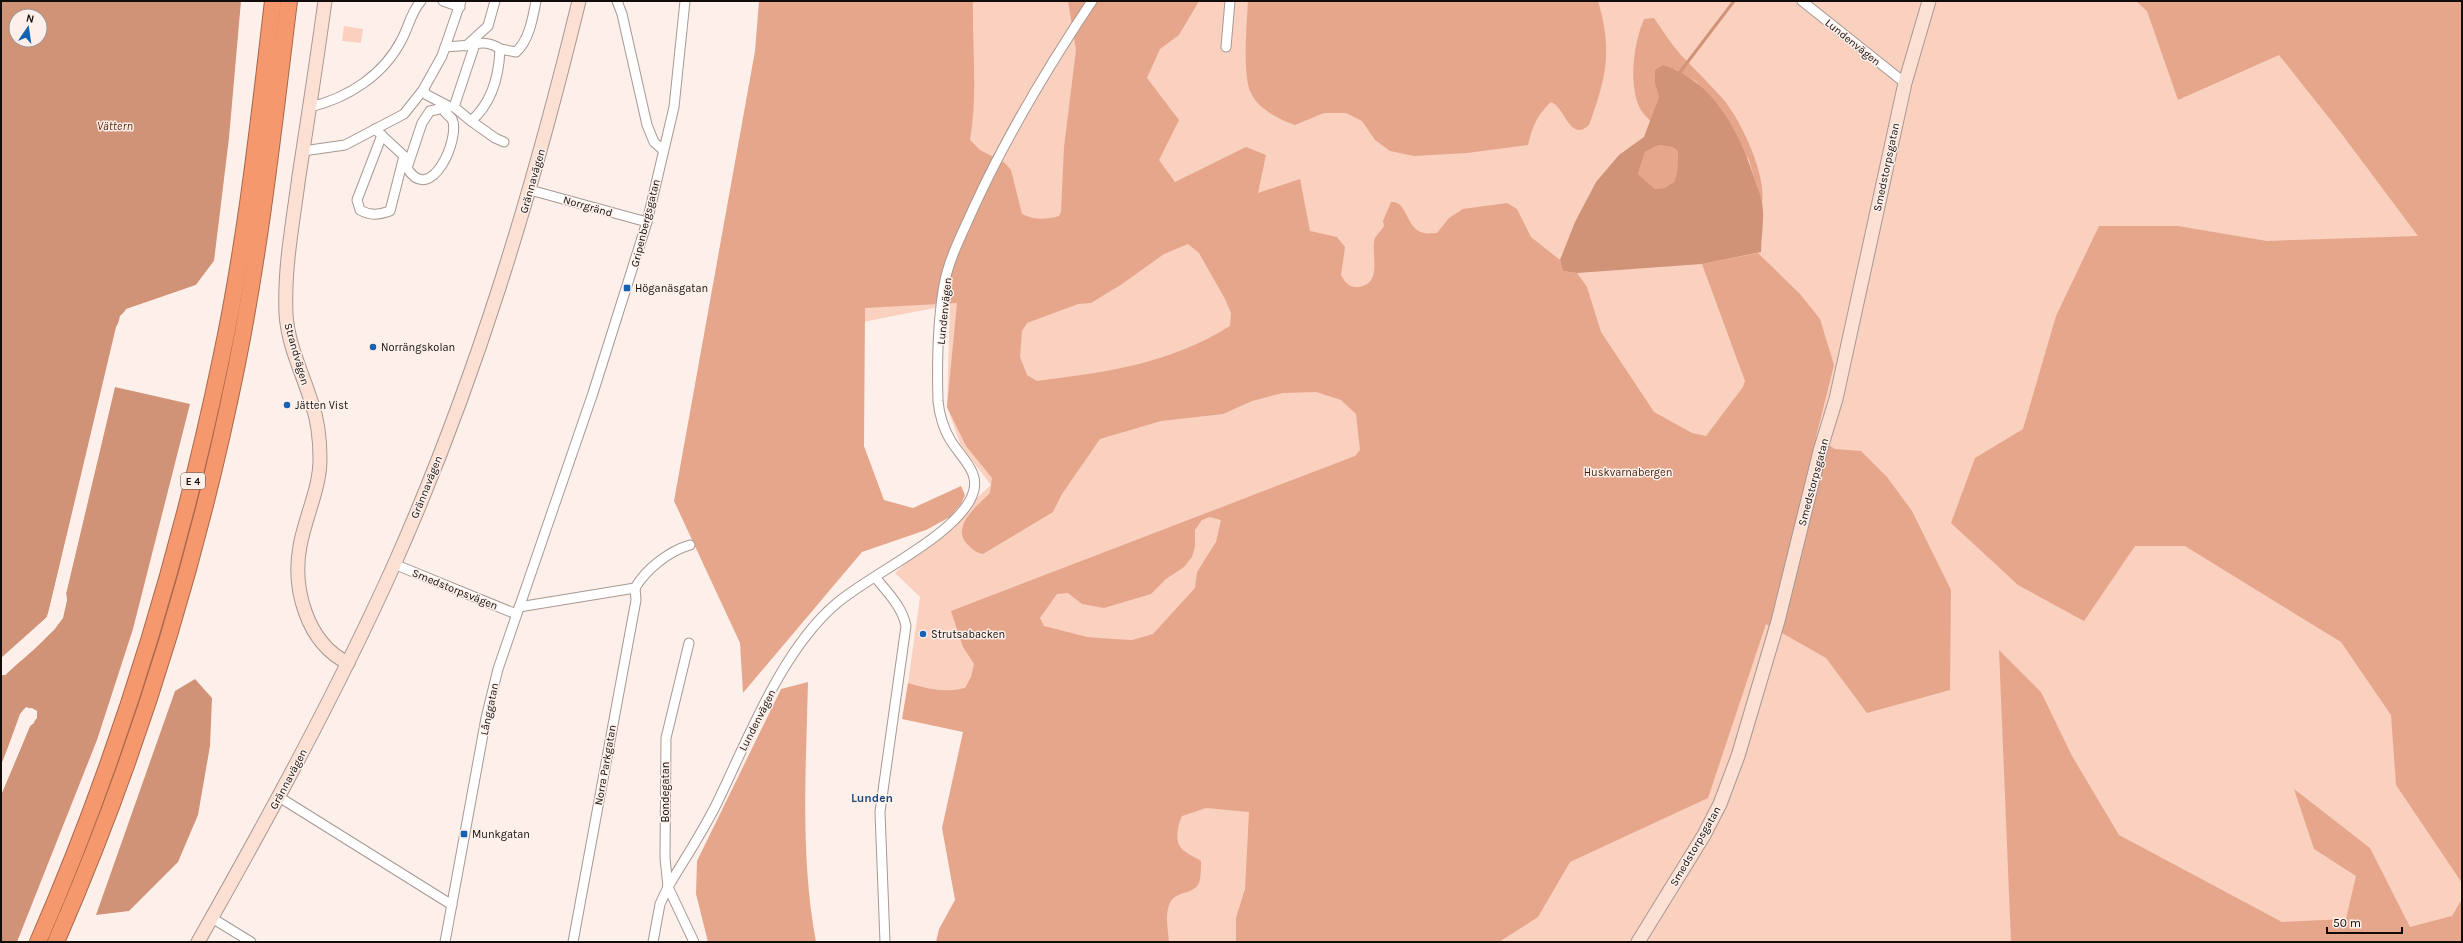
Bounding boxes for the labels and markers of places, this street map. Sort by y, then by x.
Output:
place label: Höganäsgatan [635,282,708,295]
marker: Höganäsgatan [622,283,632,293]
place label: Norrängskolan [381,341,455,354]
marker: Norrängskolan [368,342,378,352]
place label: Jätten Vist [295,399,348,412]
marker: Jätten Vist [282,400,292,410]
place label: Strutsabacken [931,628,1005,641]
marker: Strutsabacken [918,629,928,639]
place label: Munkgatan [472,828,530,841]
marker: Munkgatan [459,829,469,839]

